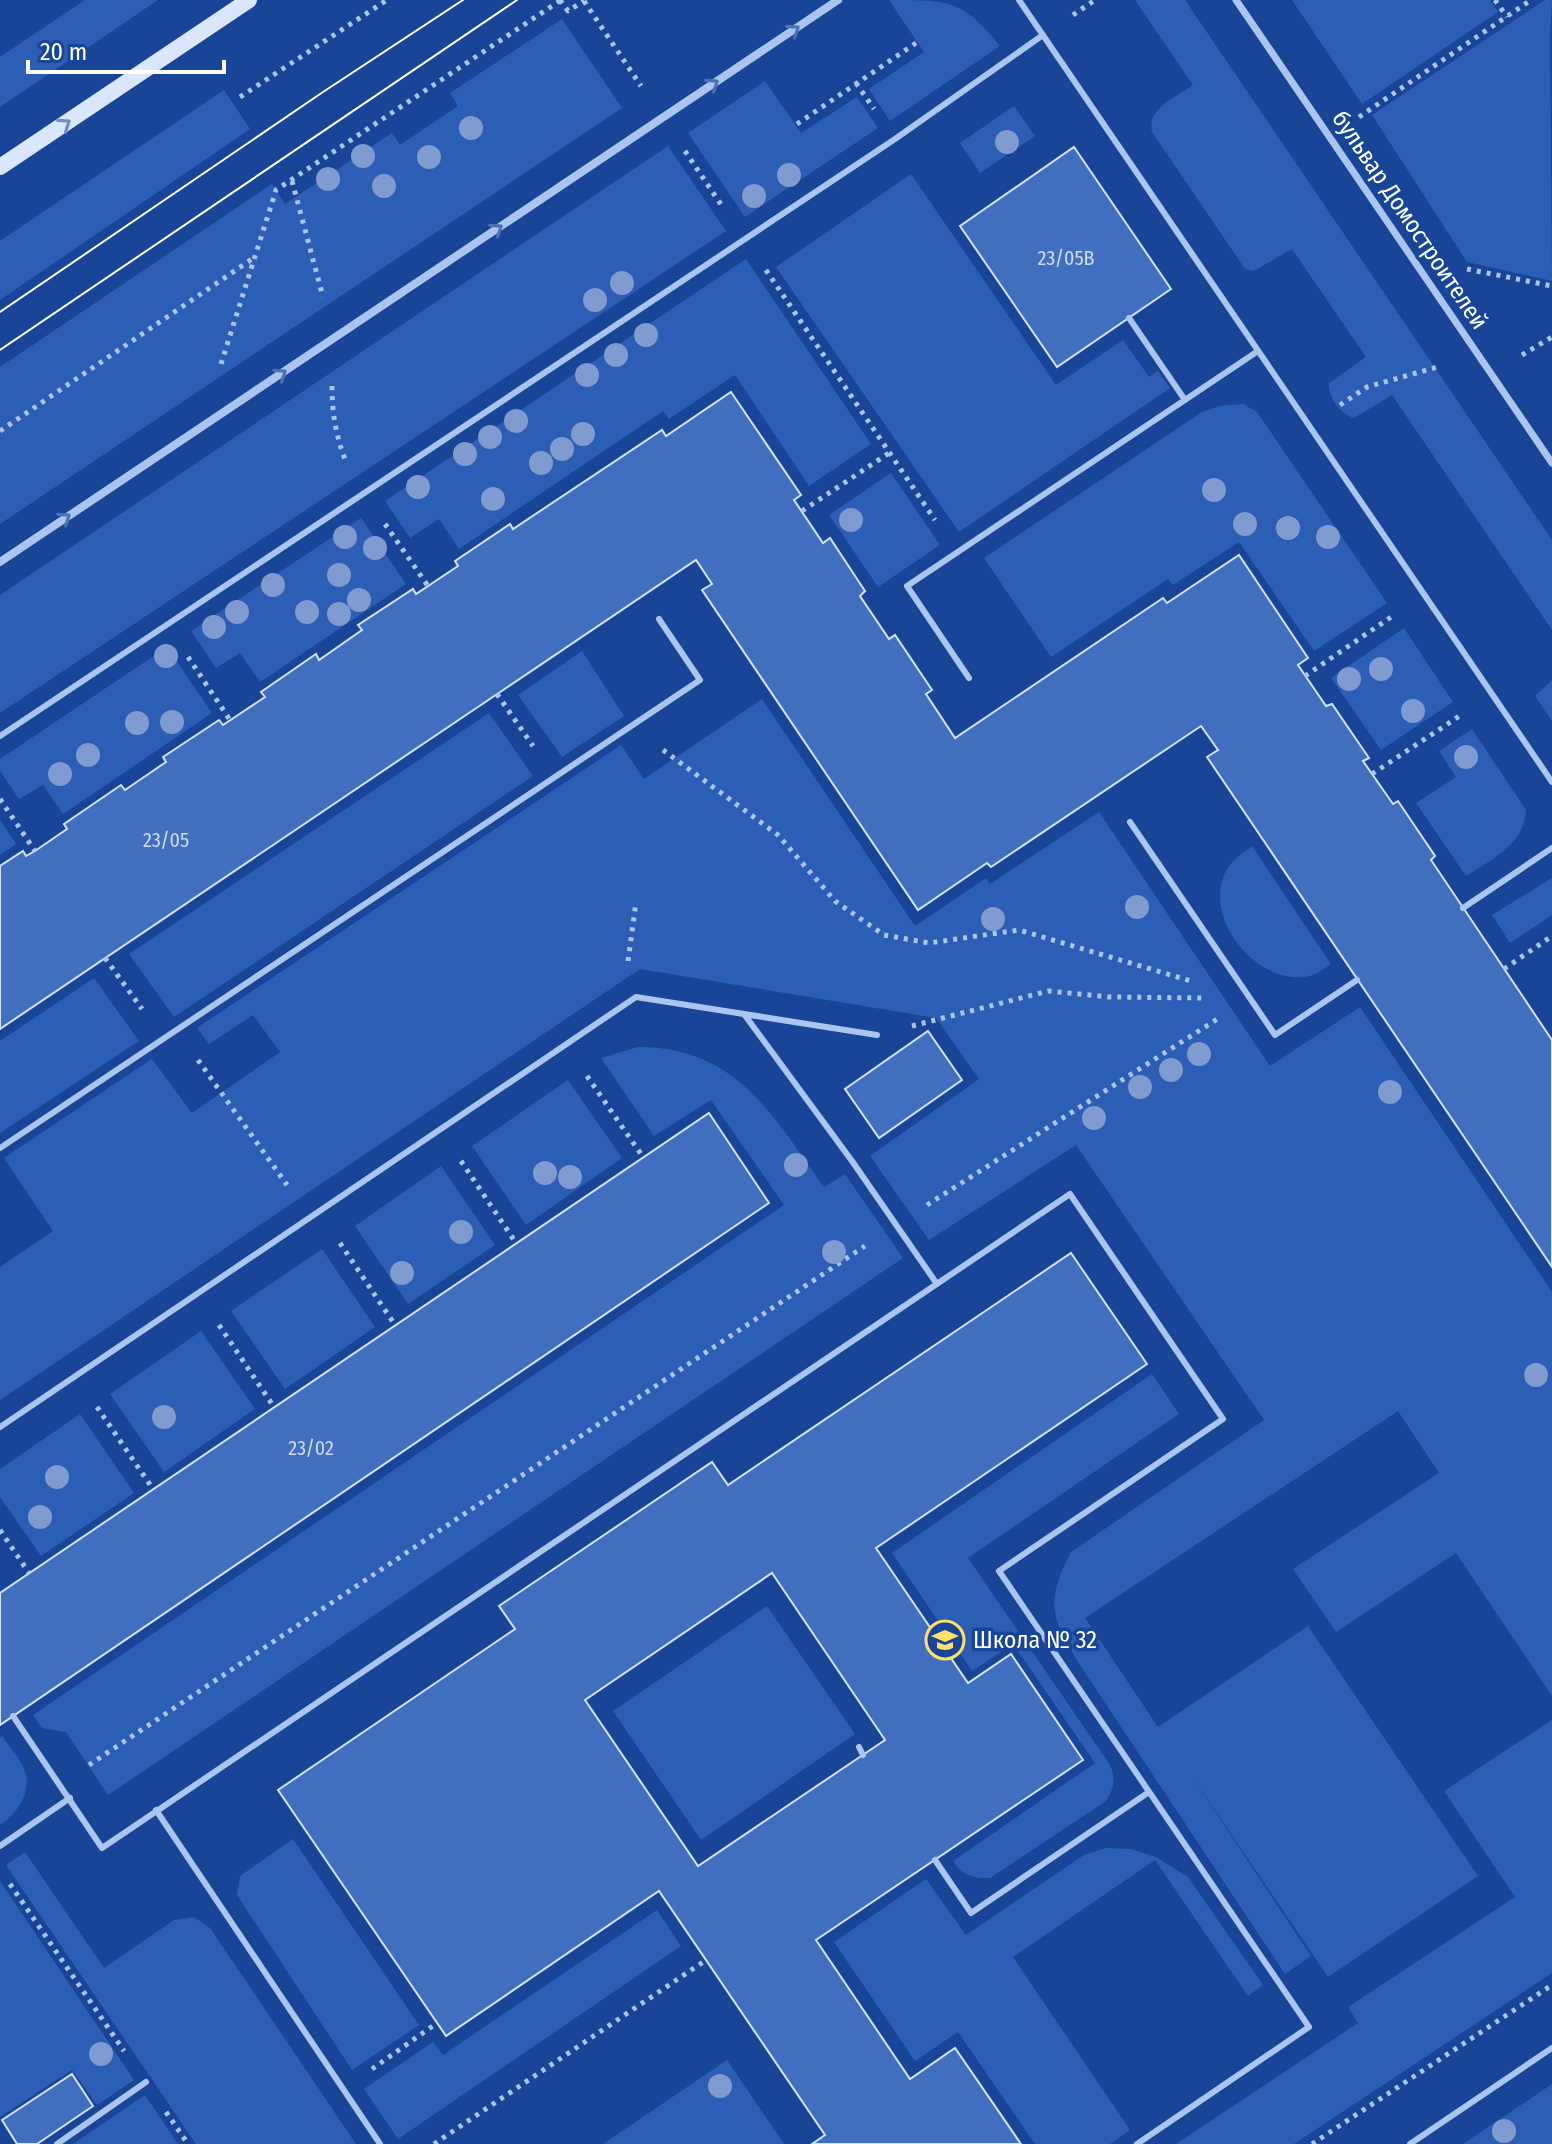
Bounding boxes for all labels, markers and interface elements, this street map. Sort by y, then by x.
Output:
scale bar [28,24,224,74]
one-way arrow [786,24,800,39]
text: 20 m [40,38,87,66]
one-way arrow [704,79,719,94]
street label: бульвар Домостроителей [1326,105,1494,335]
one-way arrow [56,119,70,134]
one-way arrow [488,224,503,239]
house number: 23/05В [1037,246,1095,270]
one-way arrow [272,368,286,383]
one-way arrow [56,513,70,528]
house number: 23/05 [143,828,189,852]
house number: 23/02 [288,1436,334,1460]
school or university icon: Школа № 32 [924,1619,966,1661]
place label: Школа № 32 [973,1626,1097,1654]

